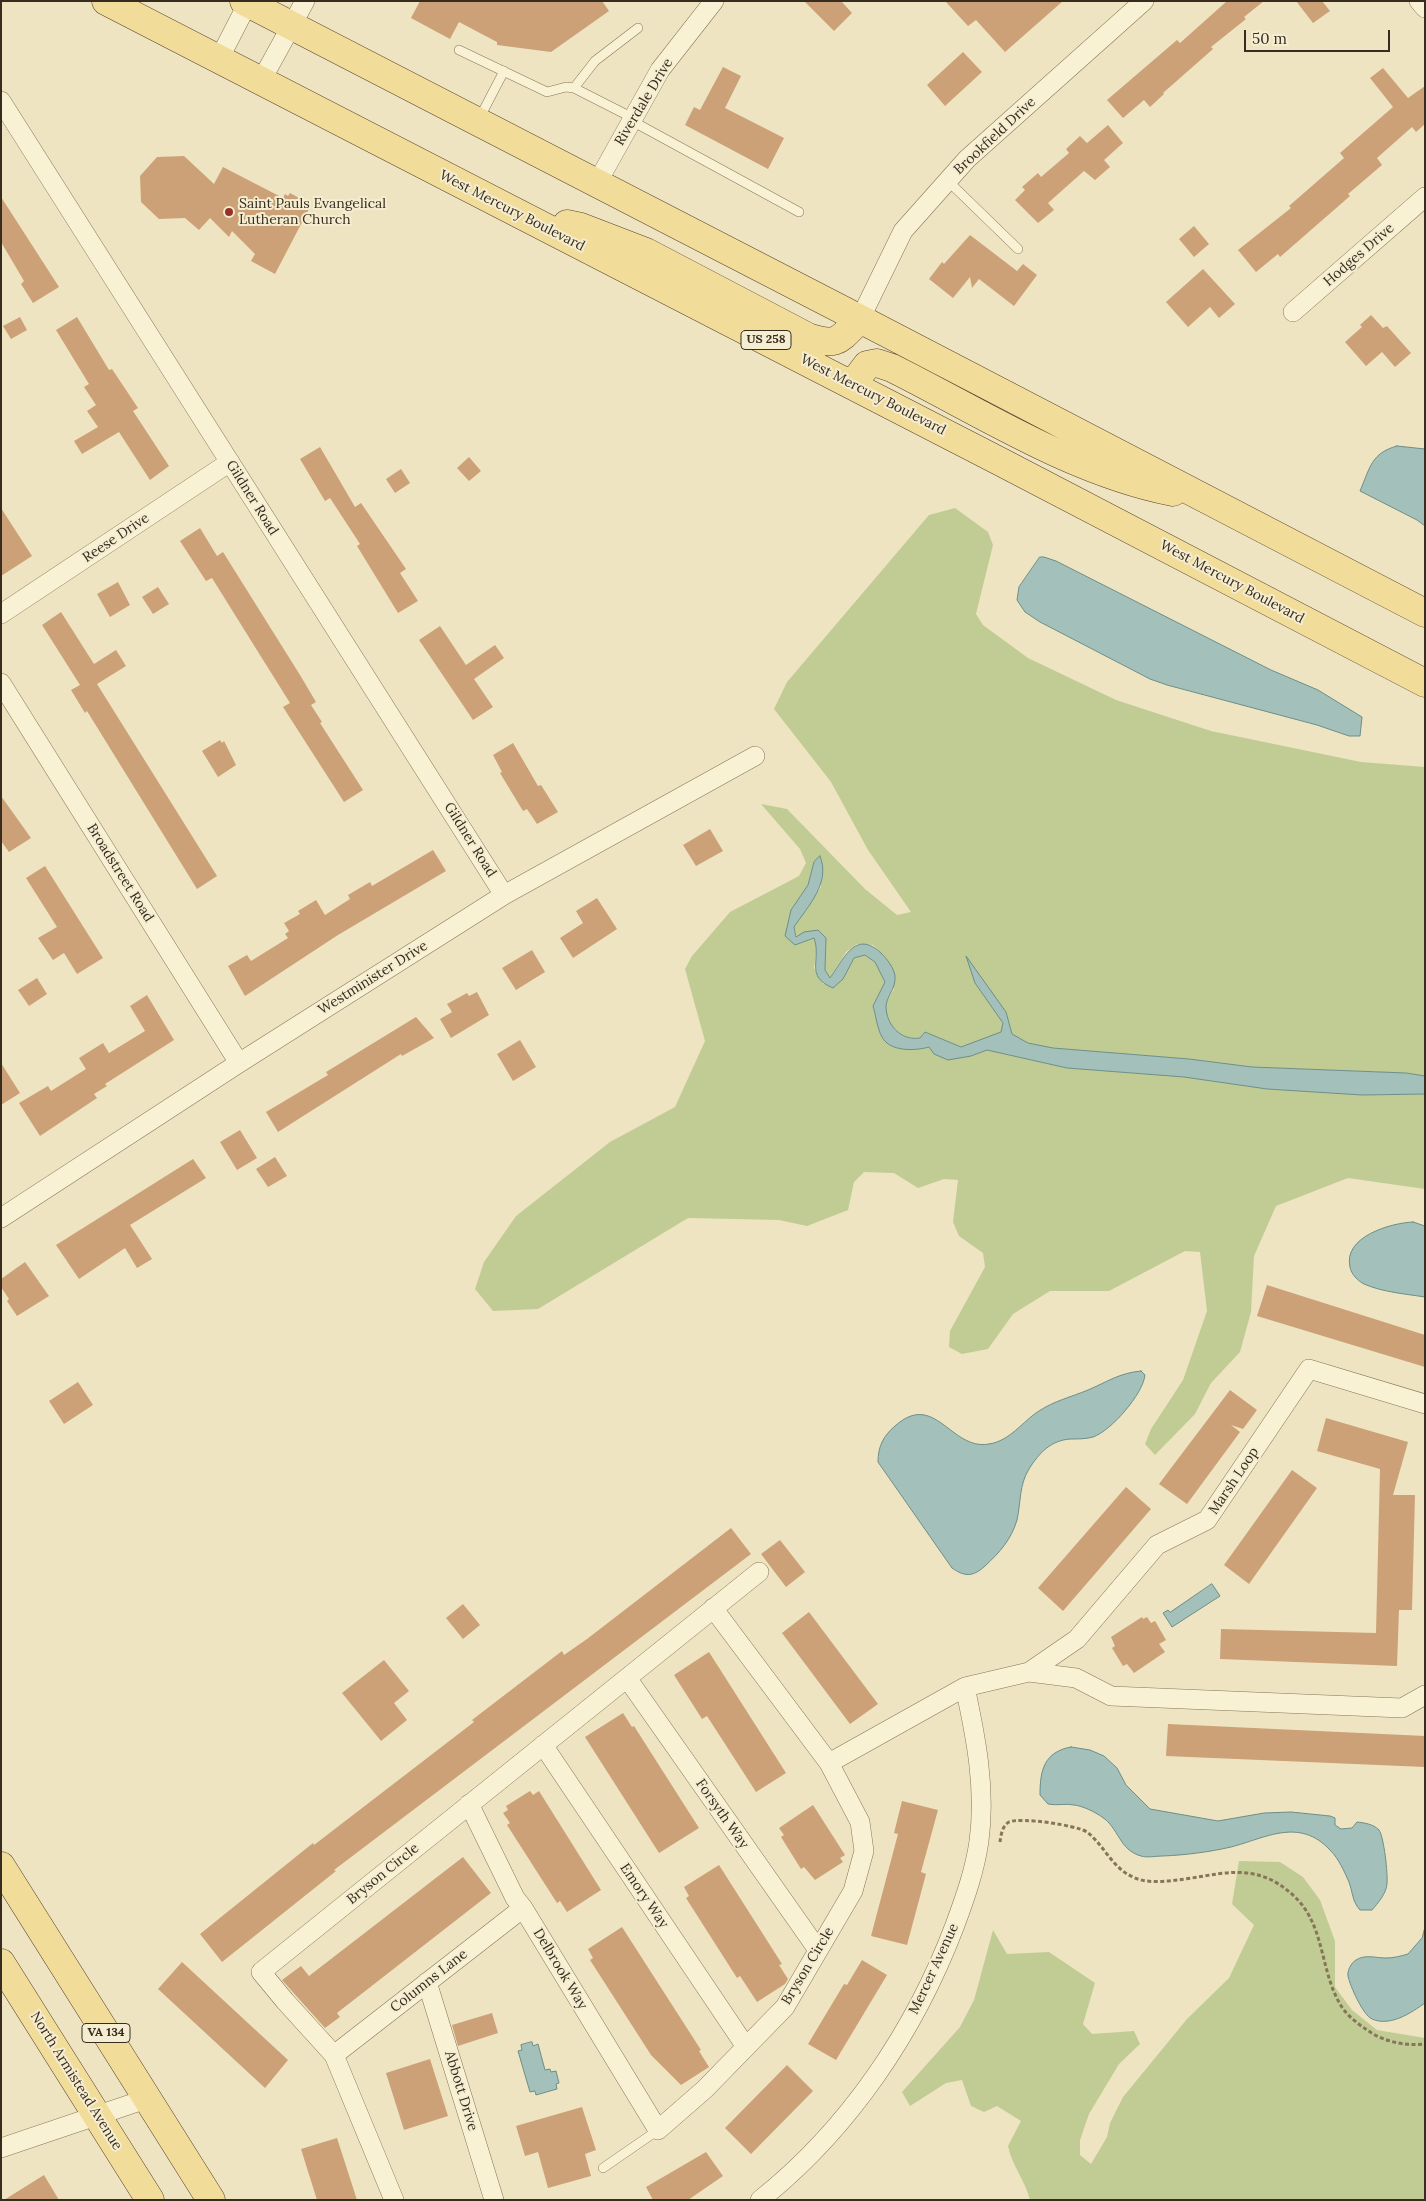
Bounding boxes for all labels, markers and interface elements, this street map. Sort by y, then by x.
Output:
scale bar [1246,20,1392,52]
text: 50 m [1252,29,1287,48]
street label: Riverdale Drive [611,55,677,149]
street label: Brookfield Drive [951,94,1039,178]
street label: West Mercury Boulevard [436,167,588,255]
place label: Saint Pauls Evangelical Lutheran Church [239,196,386,228]
marker: Saint Pauls Evangelical Lutheran Church [223,206,235,218]
street label: Hodges Drive [1320,220,1398,290]
road number: US 258 [741,330,791,350]
street label: West Mercury Boulevard [797,351,949,439]
street label: Gildner Road [222,457,282,539]
street label: Reese Drive [80,510,152,566]
street label: West Mercury Boulevard [1157,537,1307,627]
street label: Gildner Road [440,799,500,881]
street label: Broadstreet Road [83,821,157,925]
street label: Westminister Drive [315,937,431,1019]
street label: Marsh Loop [1205,1444,1263,1518]
street label: Forsyth Way [692,1776,752,1852]
street label: Bryson Circle [344,1840,422,1908]
street label: Emory Way [616,1860,672,1932]
street label: Mercer Avenue [906,1921,962,2017]
street label: Bryson Circle [778,1924,838,2008]
street label: Delbrook Way [529,1926,591,2012]
street label: Columns Lane [387,1946,471,2016]
street label: North Armistead Avenue [27,2009,125,2153]
road number: VA 134 [82,2024,130,2042]
street label: Abbott Drive [441,2049,481,2133]

